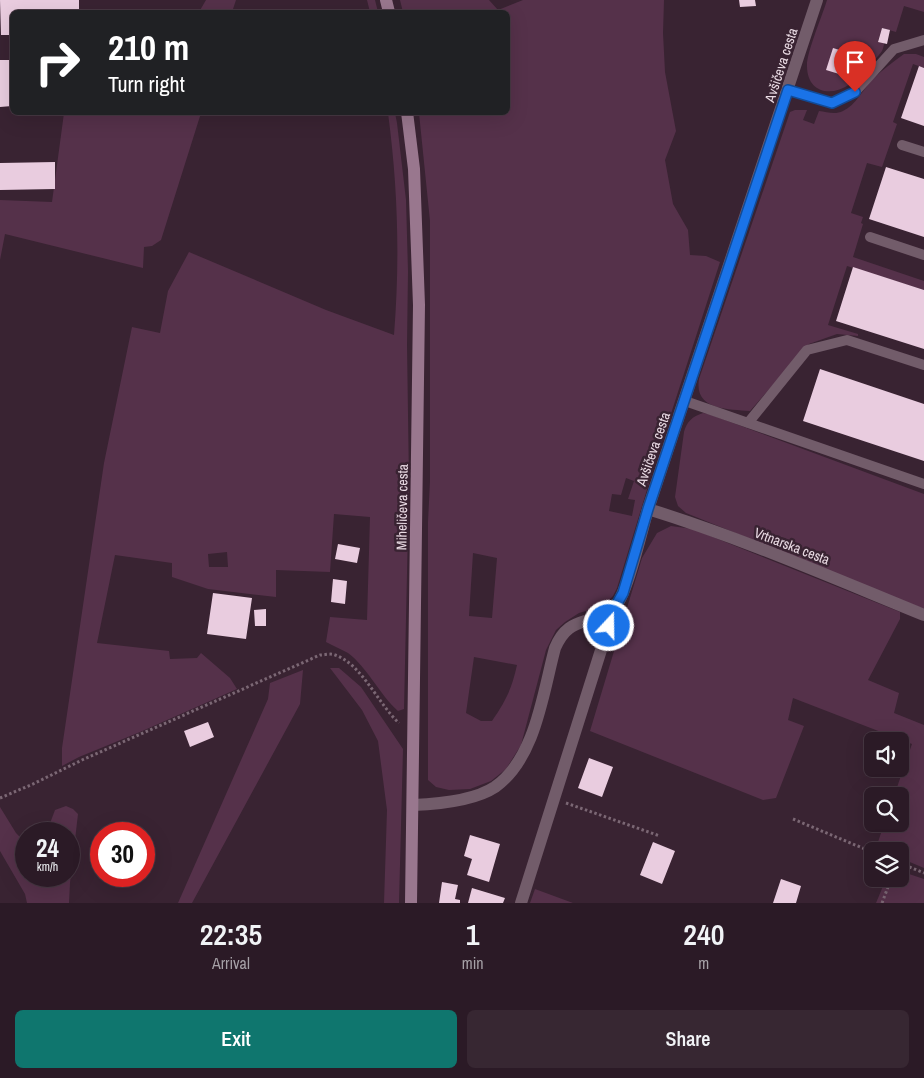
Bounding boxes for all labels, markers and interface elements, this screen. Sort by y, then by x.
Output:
text: 210 m [108,24,189,71]
street label: Avšičeva cesta [760,25,802,105]
icon: right [25,30,90,95]
pin [834,41,876,92]
icon: arrive [841,48,869,76]
text: Turn right [108,69,185,99]
street label: Avšičeva cesta [632,409,674,489]
street label: Miheličeva cesta [392,463,412,550]
street label: Vrtnarska cesta [752,523,833,569]
position arrow [582,599,634,651]
map controls [864,732,909,887]
button: sound [864,732,909,777]
button: search [864,787,909,832]
speed limit sign: 30 [90,822,155,887]
text: 24 [36,831,59,865]
button: layers [864,842,909,887]
text: km/h [37,859,58,875]
text: 22:35 [200,914,262,954]
text: 1 [466,914,480,954]
text: 240 [683,914,724,954]
text: Arrival [212,952,250,974]
text: min [462,952,484,974]
text: m [698,952,709,974]
button: Exit [15,1010,457,1068]
button: Share [467,1010,909,1068]

